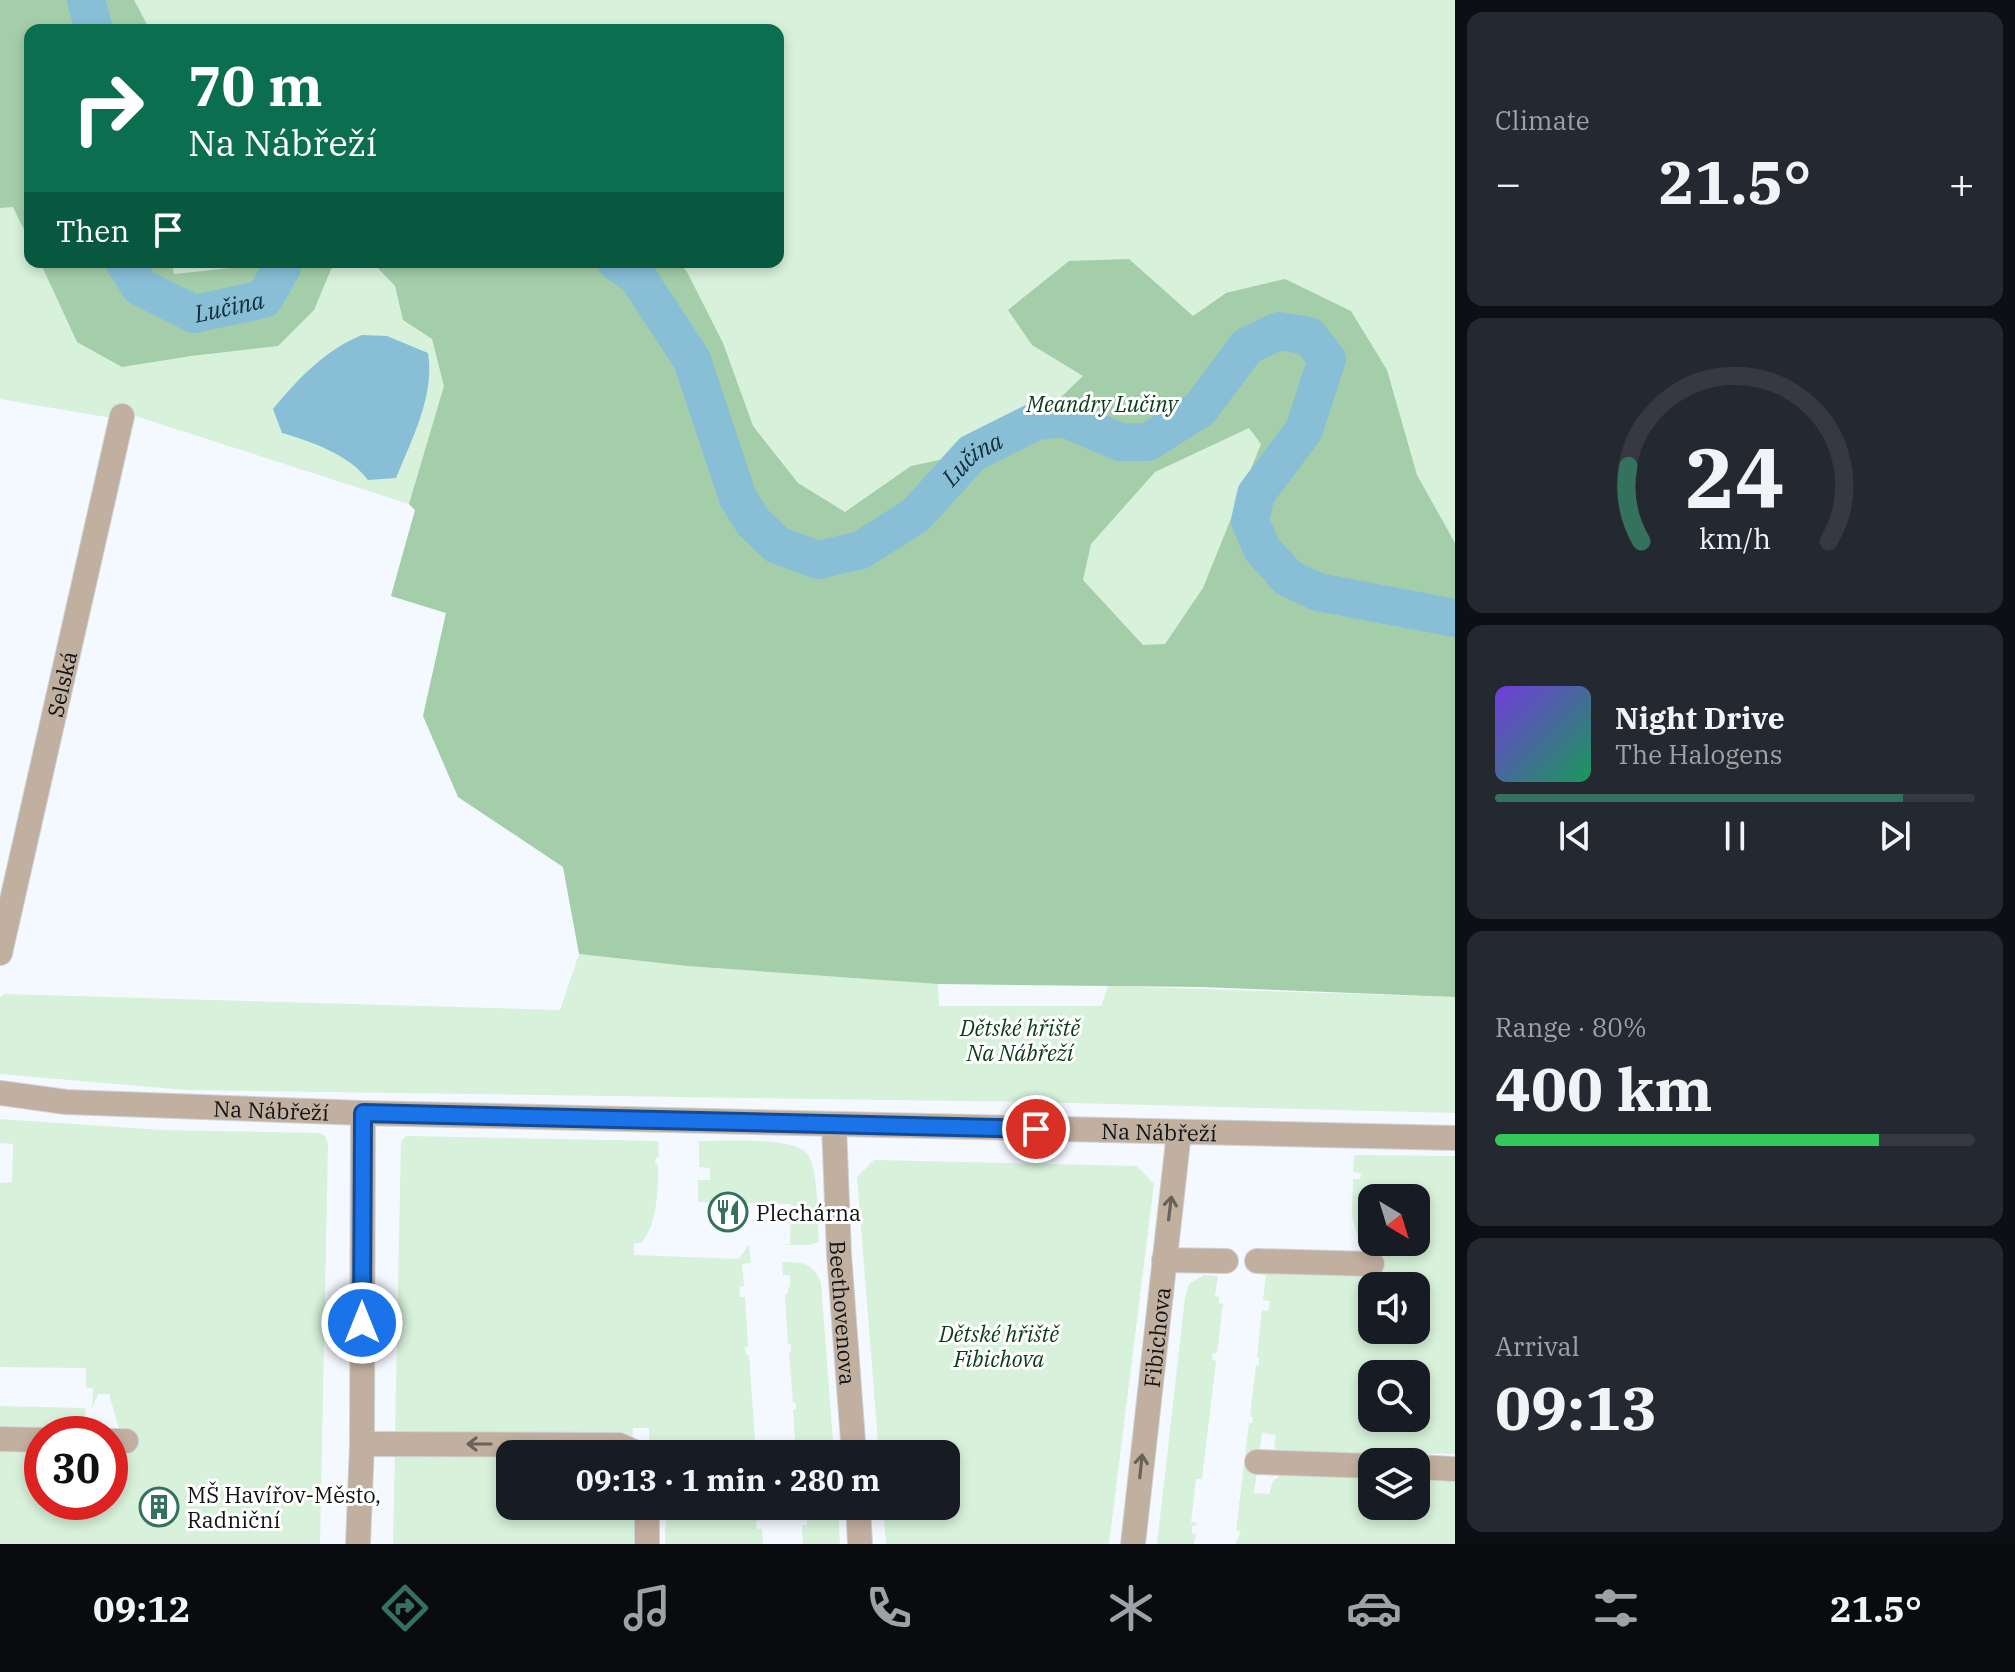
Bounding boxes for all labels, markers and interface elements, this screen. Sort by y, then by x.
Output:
text: 70 m [188,49,323,121]
icon: right [56,56,160,160]
text: Climate [1495,103,1590,137]
text: Na Nábřeží [188,119,377,166]
text: 21.5° [1658,142,1812,221]
text: − [1495,154,1521,211]
text: + [1949,154,1975,211]
icon: arrive [146,208,190,252]
text: Then [56,211,130,250]
water label: Lučina [190,283,267,330]
park label: Meandry Lučiny [1025,389,1180,418]
text: 24 [1685,422,1785,530]
water label: Lučina [934,424,1008,493]
text: km/h [1699,520,1771,557]
street label: Selská [40,648,83,720]
text: Night Drive [1615,698,1785,737]
text: The Halogens [1615,737,1783,771]
icon: previous [1553,814,1597,858]
icon: pause [1713,814,1757,858]
icon: next [1873,814,1917,858]
text: Range · 80% [1495,1010,1647,1044]
park label: Dětské hřiště Na Nábřeží [959,1013,1081,1067]
text: 400 km [1495,1049,1713,1128]
street label: Na Nábřeží [213,1093,330,1126]
pin [1002,1095,1070,1163]
icon: arrive [1014,1107,1058,1151]
street label: Na Nábřeží [1101,1115,1217,1147]
north arrow [1358,1184,1430,1256]
map controls [1358,1184,1430,1520]
restaurant icon: Plechárna [707,1191,749,1233]
one-way arrow [1162,1195,1177,1222]
place label: Plechárna [756,1198,861,1227]
street label: Beethovenova [824,1240,863,1386]
button: sound [1358,1272,1430,1344]
position arrow [320,1281,404,1365]
street label: Fibichova [1136,1285,1176,1389]
park label: Dětské hřiště Fibichova [938,1319,1060,1373]
text: Arrival [1495,1329,1580,1363]
button: search [1358,1360,1430,1432]
text: 09:13 [1495,1368,1657,1447]
speed limit sign: 30 [24,1416,128,1520]
one-way arrow [466,1436,493,1452]
button: layers [1358,1448,1430,1520]
one-way arrow [1134,1454,1149,1480]
text: 09:13 · 1 min · 280 m [576,1460,880,1499]
place label: MŠ Havířov-Město, Radniční [187,1480,381,1534]
building icon: MŠ Havířov-Město, Radniční [138,1486,180,1528]
icon: directions [377,1580,433,1636]
icon: music [619,1580,675,1636]
icon: phone [861,1580,917,1636]
icon: climate [1103,1580,1159,1636]
icon: car [1346,1580,1402,1636]
icon: filters [1588,1580,1644,1636]
text: 09:12 [93,1585,190,1632]
text: 21.5° [1830,1585,1922,1632]

